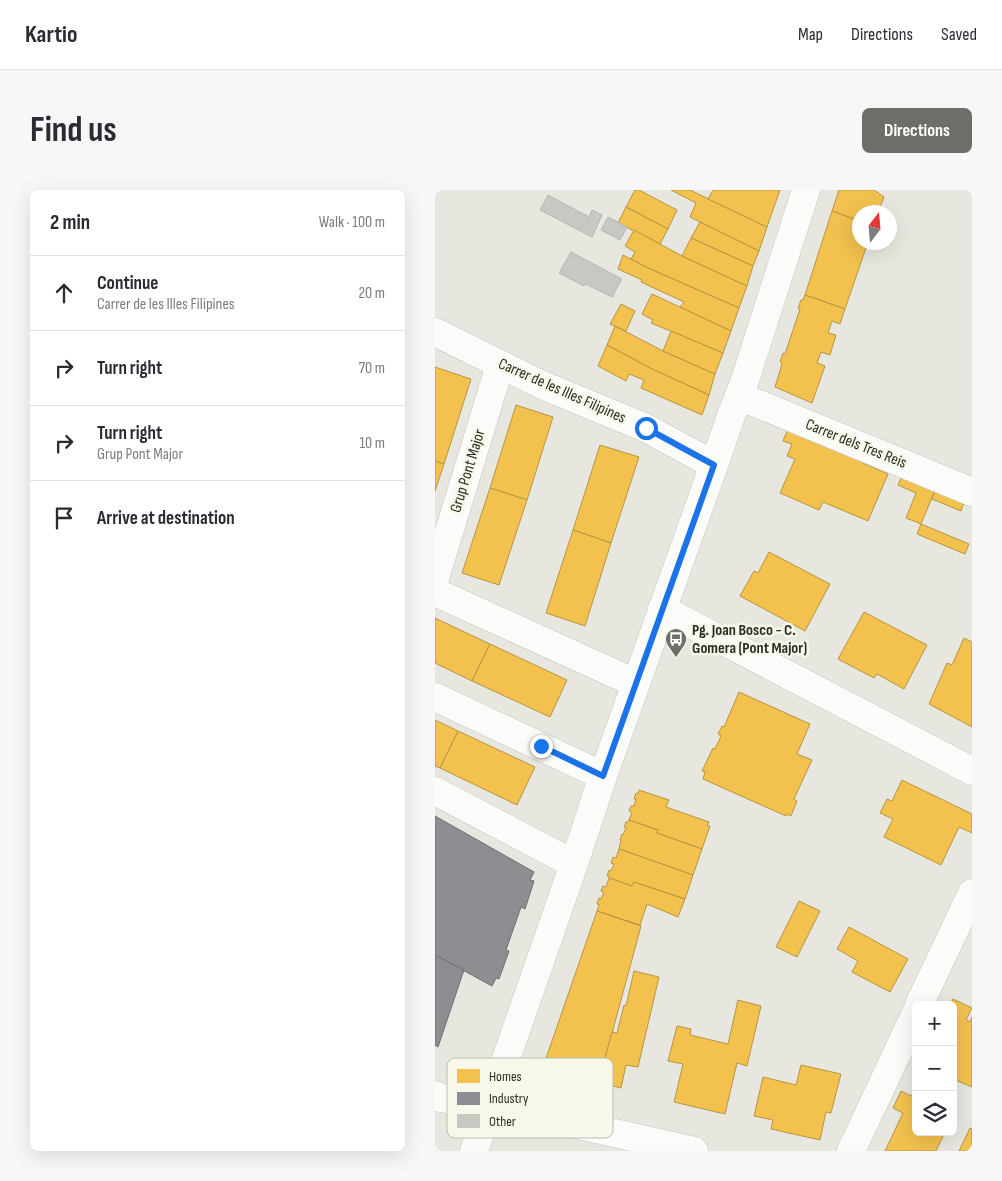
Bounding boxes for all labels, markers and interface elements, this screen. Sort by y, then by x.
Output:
text: Kartio [25,20,77,49]
text: Map [798,24,823,45]
text: Directions [851,24,913,45]
text: Saved [941,24,977,45]
button: Directions [862,108,972,153]
text: Find us [30,109,117,152]
north arrow [852,205,897,250]
text: 2 min [50,210,90,235]
text: Walk · 100 m [319,213,385,232]
text: Continue [97,272,158,295]
icon: ahead [50,279,78,307]
text: 20 m [358,284,385,303]
text: Carrer de les Illes Filipines [97,295,235,314]
icon: right [50,354,78,382]
street label: Carrer de les Illes Filipines [495,354,629,428]
text: Turn right [97,357,162,380]
text: 70 m [359,359,385,378]
street label: Carrer dels Tres Reis [803,415,910,473]
route start [635,417,658,440]
text: Turn right [97,422,162,445]
street label: Grup Pont Major [446,427,490,515]
icon: right [50,429,78,457]
text: 10 m [359,434,385,453]
text: Grup Pont Major [97,445,183,464]
icon: arrive [50,504,78,532]
text: Arrive at destination [97,507,235,530]
place label: Pg. Joan Bosco - C. Gomera (Pont Major) [692,621,807,658]
bus stop icon: Pg. Joan Bosco - C. Gomera (Pont Major) [664,627,688,658]
route end [530,735,553,758]
map controls [912,1001,957,1136]
button: + [912,1001,957,1046]
button: − [912,1046,957,1091]
legend [447,1058,613,1138]
text: Homes [489,1068,522,1085]
text: Industry [489,1090,529,1107]
button: layers [912,1091,957,1136]
text: Other [489,1113,516,1130]

